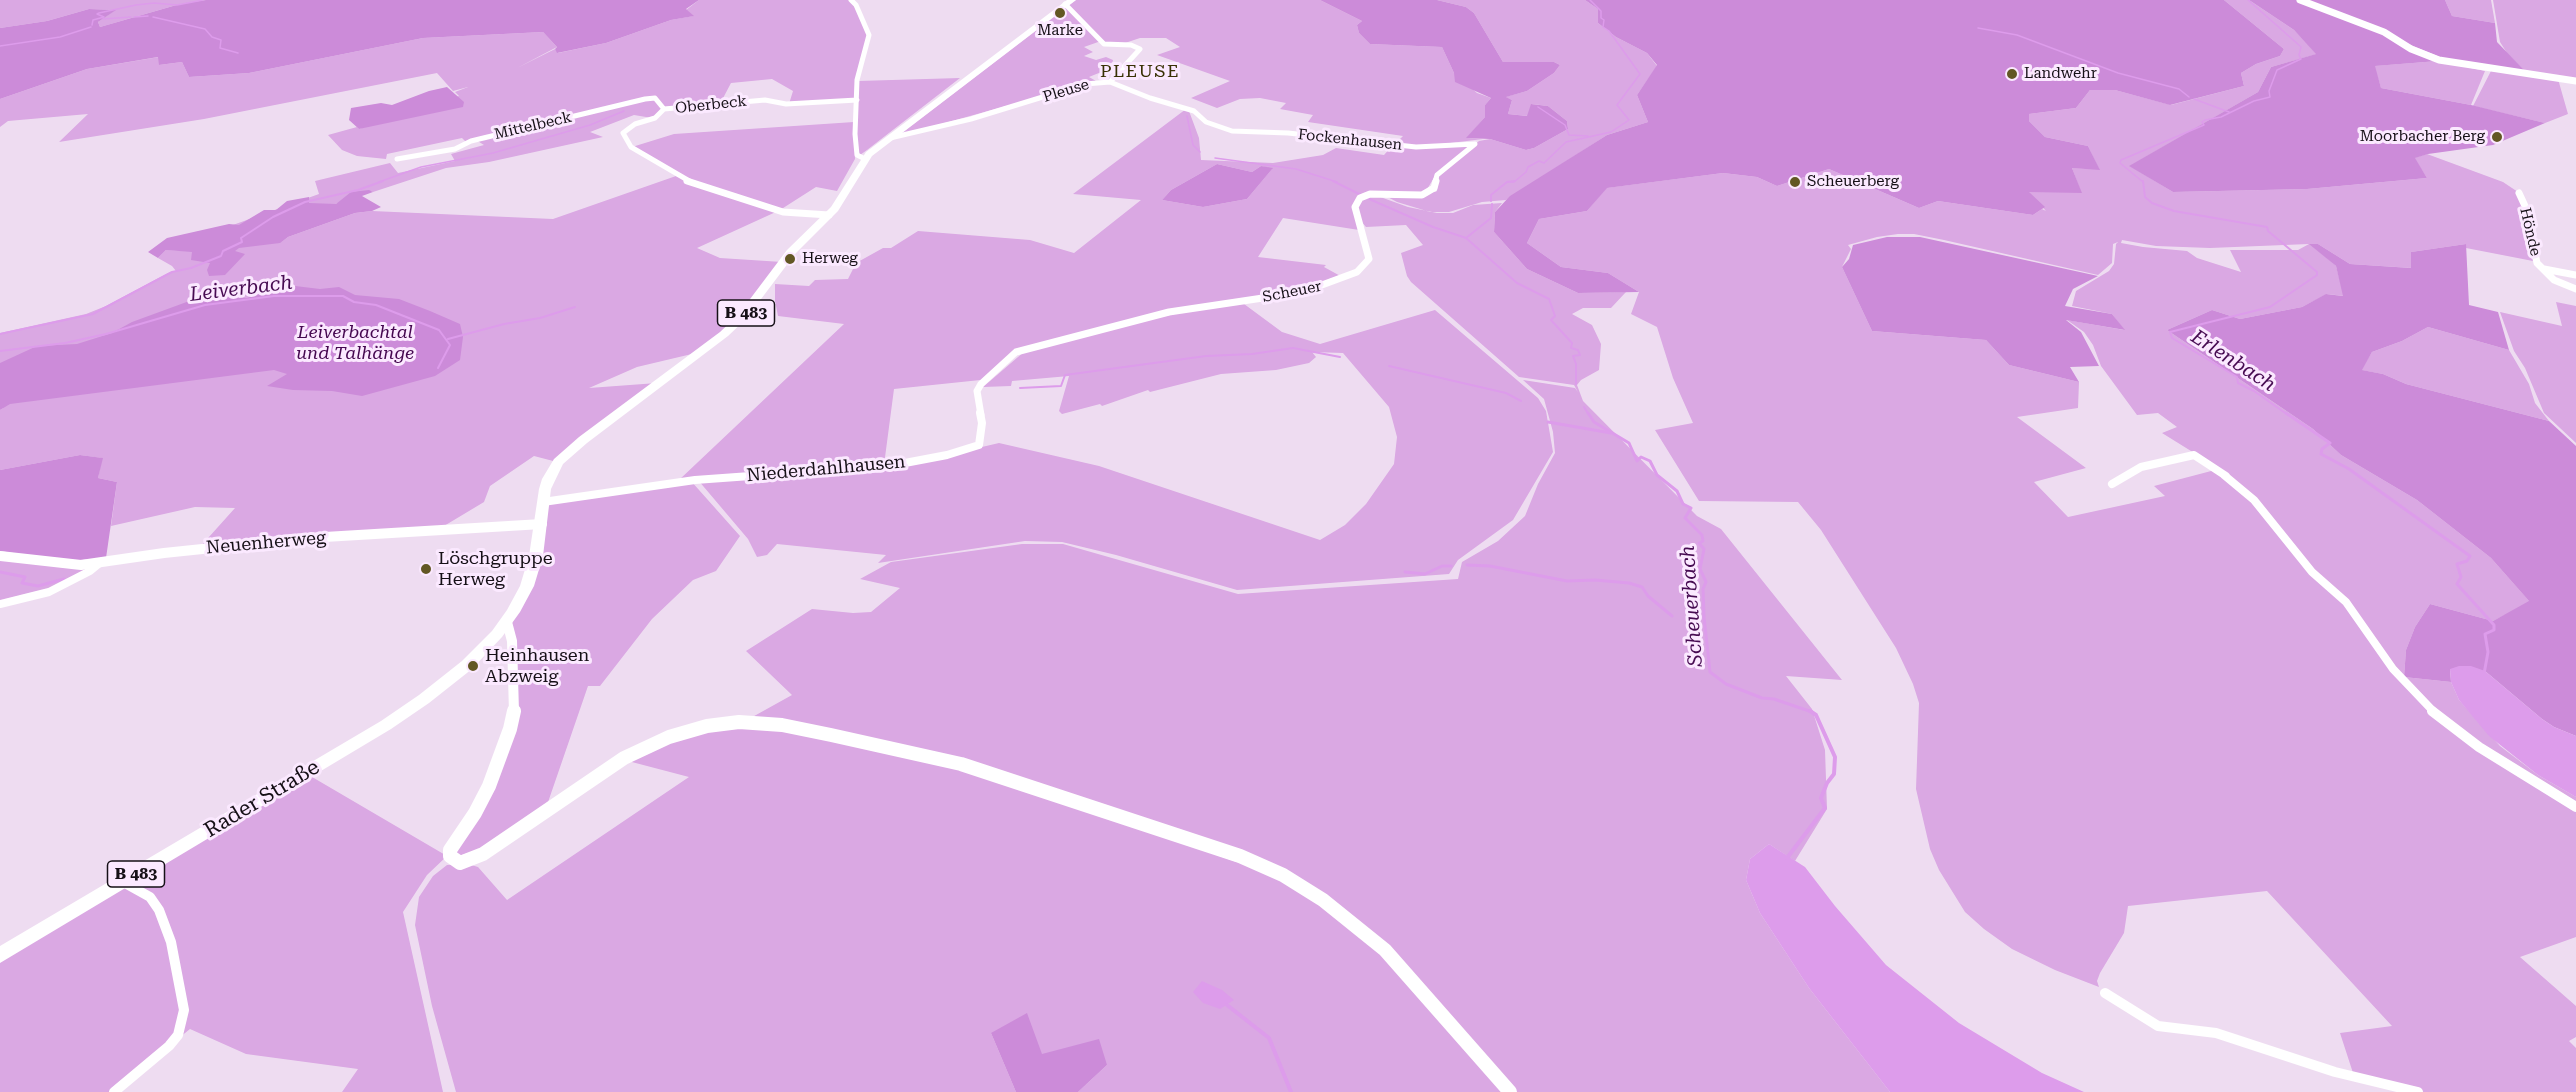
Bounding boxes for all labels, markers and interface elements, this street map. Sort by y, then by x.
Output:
marker: Marke [1053,6,1067,20]
place label: Marke [1037,22,1083,40]
district label: PLEUSE [1100,61,1180,83]
place label: Landwehr [2024,65,2097,83]
marker: Landwehr [2005,67,2019,81]
street label: Pleuse [1041,76,1091,106]
street label: Oberbeck [674,92,748,118]
street label: Mittelbeck [493,108,573,144]
street label: Fockenhausen [1297,126,1403,154]
place label: Moorbacher Berg [2360,128,2485,146]
marker: Moorbacher Berg [2490,130,2504,144]
place label: Scheuerberg [1807,173,1899,191]
marker: Scheuerberg [1788,175,1802,189]
street label: Hönde [2516,206,2544,258]
place label: Herweg [802,250,858,268]
marker: Herweg [783,252,797,266]
water label: Leiverbach [188,271,294,307]
street label: Scheuer [1261,277,1323,307]
road number: B 483 [718,300,774,326]
park label: Leiverbachtal und Talhänge [296,322,414,364]
water label: Erlenbach [2186,325,2280,397]
street label: Niederdahlhausen [746,451,906,487]
street label: Neuenherweg [205,527,327,559]
water label: Scheuerbach [1676,545,1708,667]
place label: Löschgruppe Herweg [438,548,553,590]
marker: Löschgruppe Herweg [419,562,433,576]
place label: Heinhausen Abzweig [485,645,589,688]
marker: Heinhausen Abzweig [466,659,480,673]
street label: Rader Straße [200,755,324,843]
road number: B 483 [108,861,164,887]

